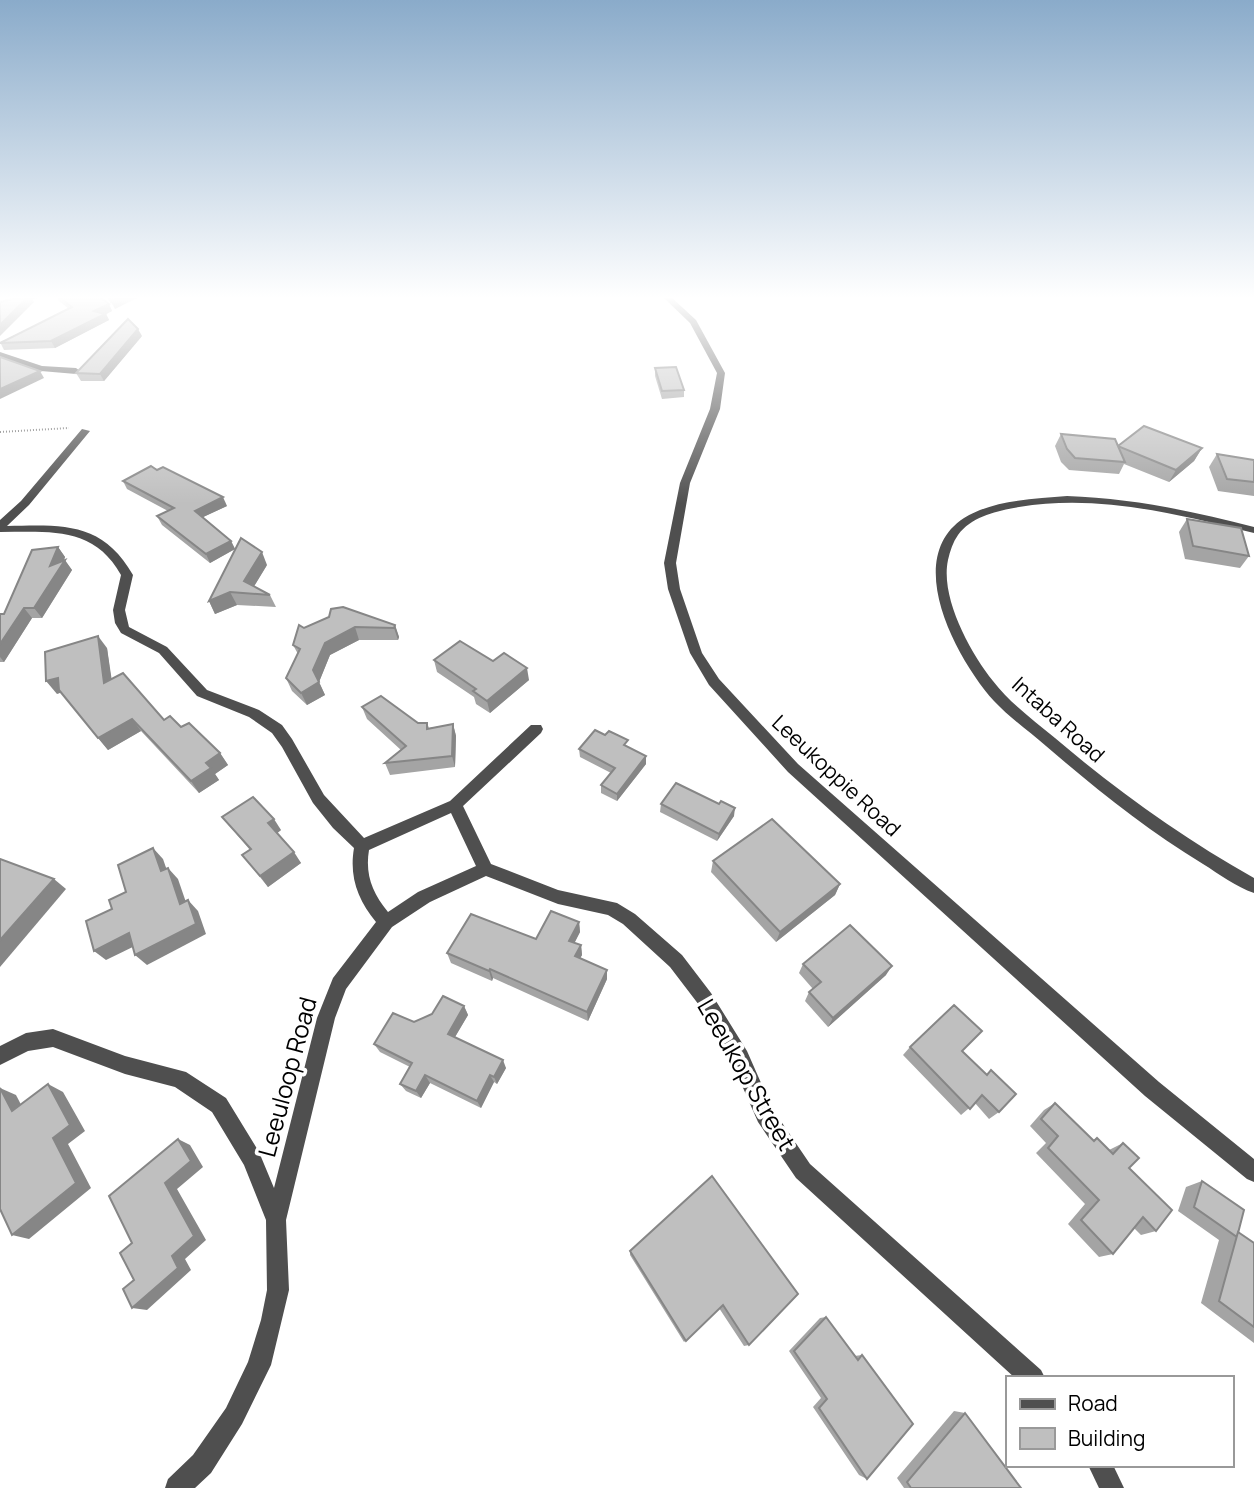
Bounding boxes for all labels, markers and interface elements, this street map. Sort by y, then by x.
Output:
street label: Intaba Road [1006,670,1111,768]
street label: Leeukoppie Road [766,708,907,842]
street label: Leeukop Street [691,992,804,1156]
street label: Leeuloop Road [249,993,324,1160]
legend [1006,1376,1233,1467]
text: Road [1068,1389,1118,1417]
text: Building [1068,1424,1145,1452]

